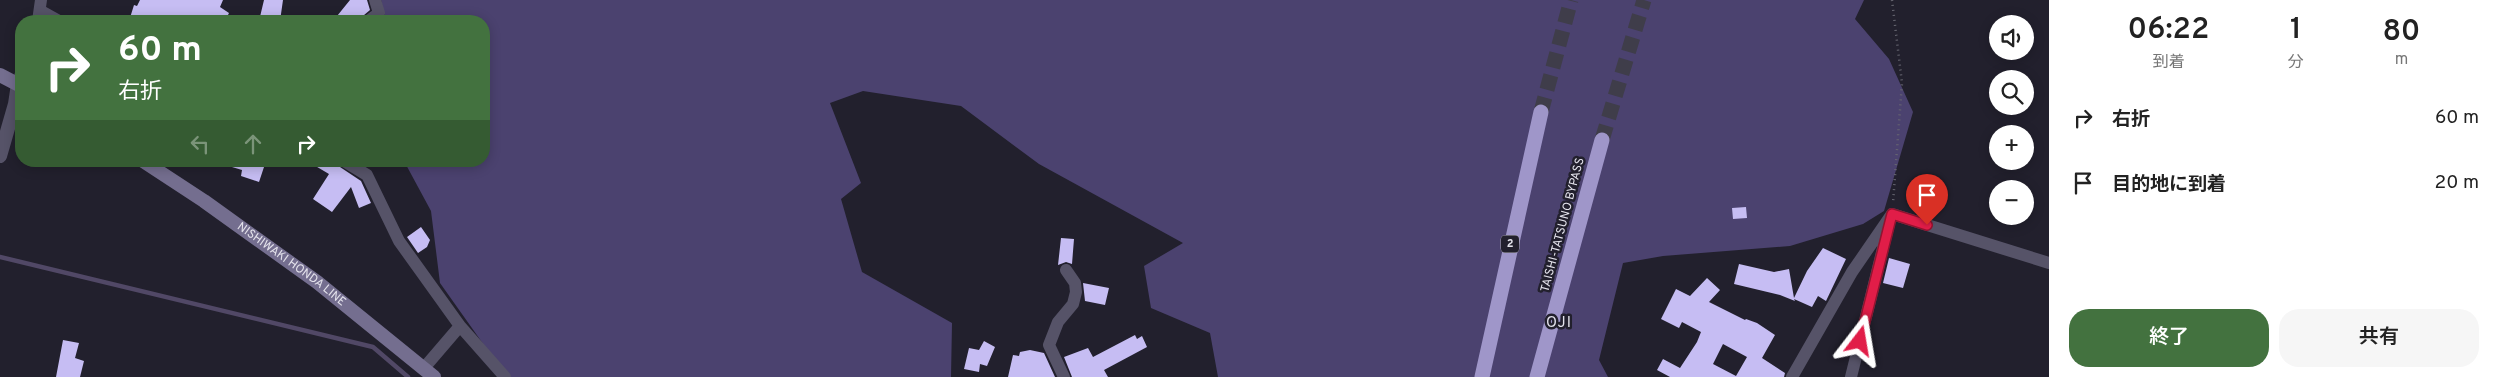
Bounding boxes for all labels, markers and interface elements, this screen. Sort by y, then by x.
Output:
text: 06:22 [2128,12,2209,49]
text: 1 [2290,12,2302,49]
text: 80 [2382,14,2420,51]
map controls [1989,15,2034,225]
button: sound [1989,15,2034,60]
text: 60 m [118,29,202,73]
icon: right [35,35,100,100]
text: m [2395,50,2408,70]
text: 到着 [2152,53,2184,73]
text: 分 [2288,53,2304,73]
button: search [1989,70,2034,115]
text: 右折 [118,79,162,106]
icon: right [2069,104,2097,132]
text: 60 m [2435,106,2479,130]
text: 右折 [2112,108,2150,132]
button: + [1989,125,2034,170]
icon: left [186,130,214,158]
icon: ahead [239,130,267,158]
icon: right [292,130,320,158]
street label: TAISHI-TATSUNO BYPASS [1537,156,1589,294]
icon: arrive [2069,169,2097,197]
text: 20 m [2435,171,2479,195]
text: 目的地に到着 [2112,173,2226,197]
pin [1906,174,1948,225]
button: − [1989,180,2034,225]
icon: arrive [1913,181,1941,209]
street label: NISHIWAKI HONDA LINE [234,219,349,310]
road number: 2 [1501,235,1519,252]
button: 終了 [2069,309,2269,367]
button: 共有 [2279,309,2479,367]
district label: OJI [1546,314,1572,333]
position arrow [1833,314,1885,366]

